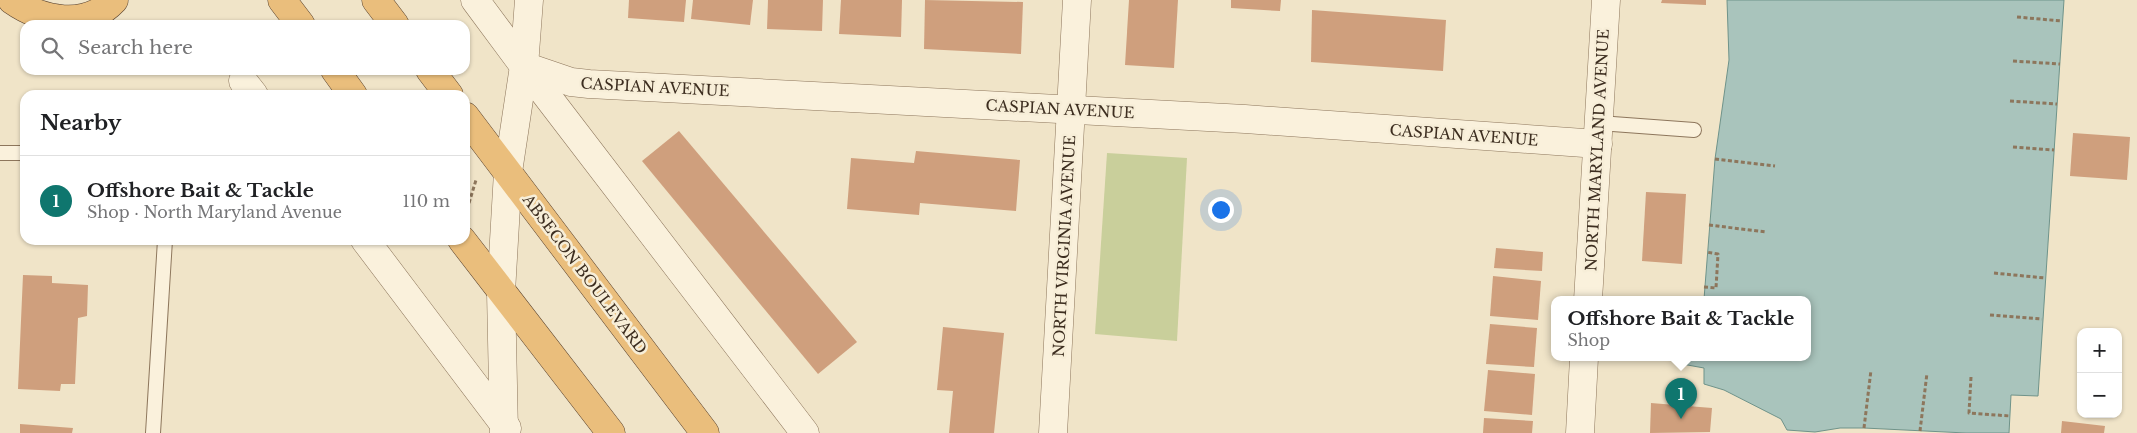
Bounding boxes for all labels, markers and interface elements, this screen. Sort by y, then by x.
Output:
search box [20,20,470,75]
street label: NORTH MARYLAND AVENUE [1581,28,1613,272]
icon: search [38,34,66,62]
text: Search here [78,36,193,59]
street label: CASPIAN AVENUE [580,74,730,100]
street label: CASPIAN AVENUE [985,96,1135,122]
text: Nearby [40,110,121,136]
street label: CASPIAN AVENUE [1389,120,1539,150]
street label: NORTH VIRGINIA AVENUE [1049,134,1079,357]
text: Offshore Bait & Tackle [87,179,314,202]
street label: ABSECON BOULEVARD [518,190,651,358]
text: 1 [53,191,59,211]
text: 110 m [403,191,450,211]
your location [1208,197,1234,223]
text: Shop · North Maryland Avenue [87,202,342,222]
popup [1551,296,1811,361]
text: Offshore Bait & Tackle [1568,307,1794,330]
map controls [2077,328,2122,418]
button: + [2077,328,2122,373]
text: Shop [1568,330,1610,350]
button: − [2077,373,2122,418]
pin: 1 [1665,378,1697,419]

